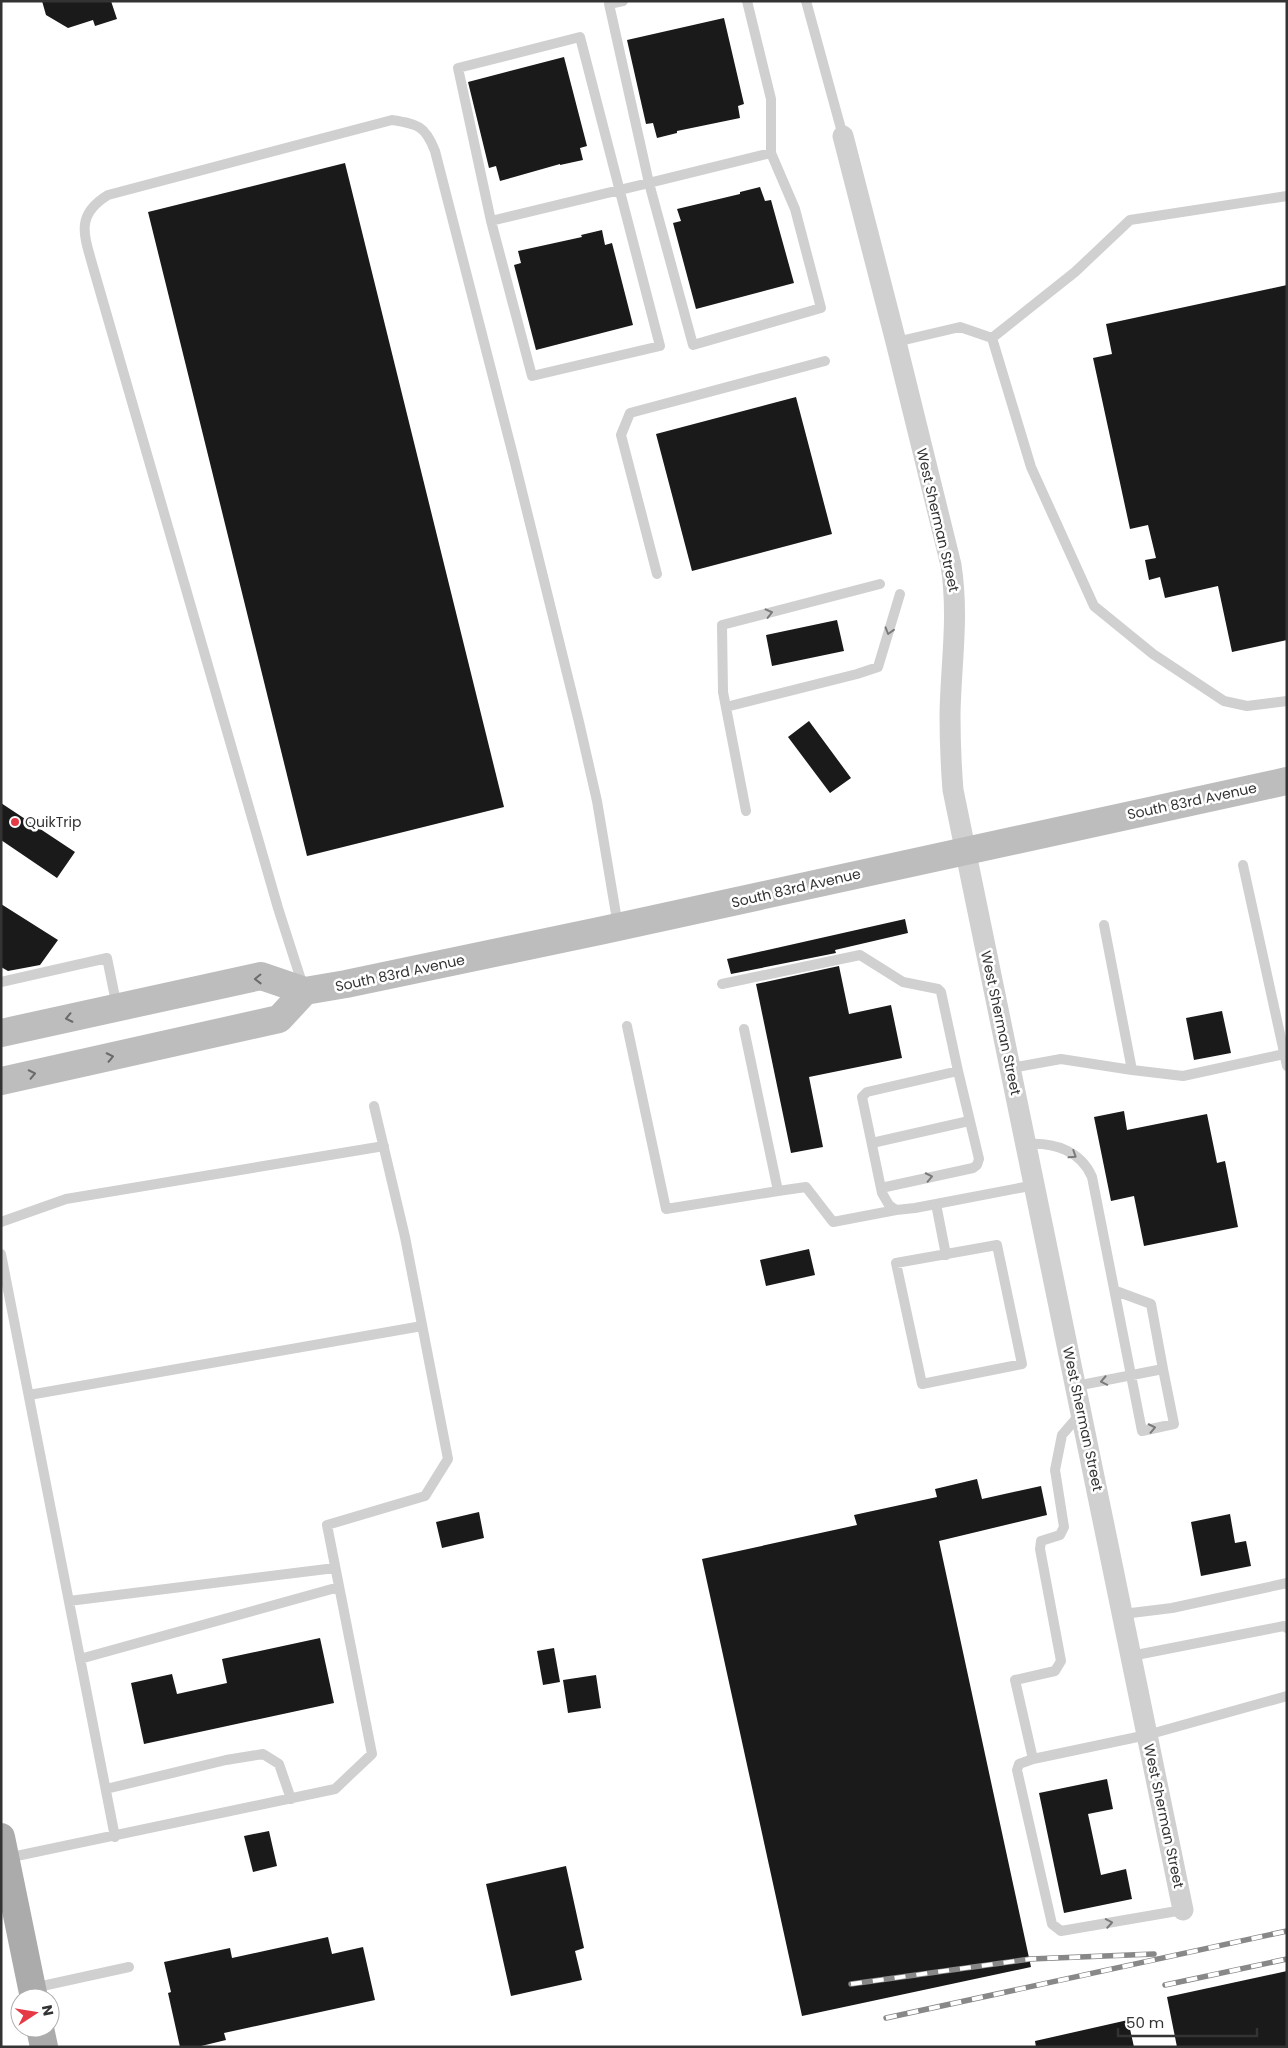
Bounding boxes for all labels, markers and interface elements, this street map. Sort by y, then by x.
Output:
street label: West Sherman Street [912,446,964,594]
one-way arrow [765,608,773,618]
one-way arrow [885,626,895,634]
street label: South 83rd Avenue [1125,777,1259,825]
place label: QuikTrip [25,812,81,832]
marker: QuikTrip [9,816,21,828]
street label: South 83rd Avenue [729,863,863,913]
street label: South 83rd Avenue [333,949,467,997]
street label: West Sherman Street [976,949,1026,1097]
one-way arrow [254,973,262,984]
one-way arrow [65,1012,73,1023]
one-way arrow [106,1052,115,1063]
one-way arrow [27,1069,36,1080]
one-way arrow [1067,1148,1076,1158]
one-way arrow [924,1172,933,1183]
street label: West Sherman Street [1058,1345,1108,1493]
one-way arrow [1099,1375,1108,1386]
one-way arrow [1148,1424,1157,1434]
street label: West Sherman Street [1139,1742,1189,1890]
one-way arrow [1105,1918,1114,1928]
north arrow [10,1988,60,2038]
text: N [37,2003,59,2018]
scale bar [1118,2006,1257,2038]
text: 50 m [1126,2012,1164,2033]

